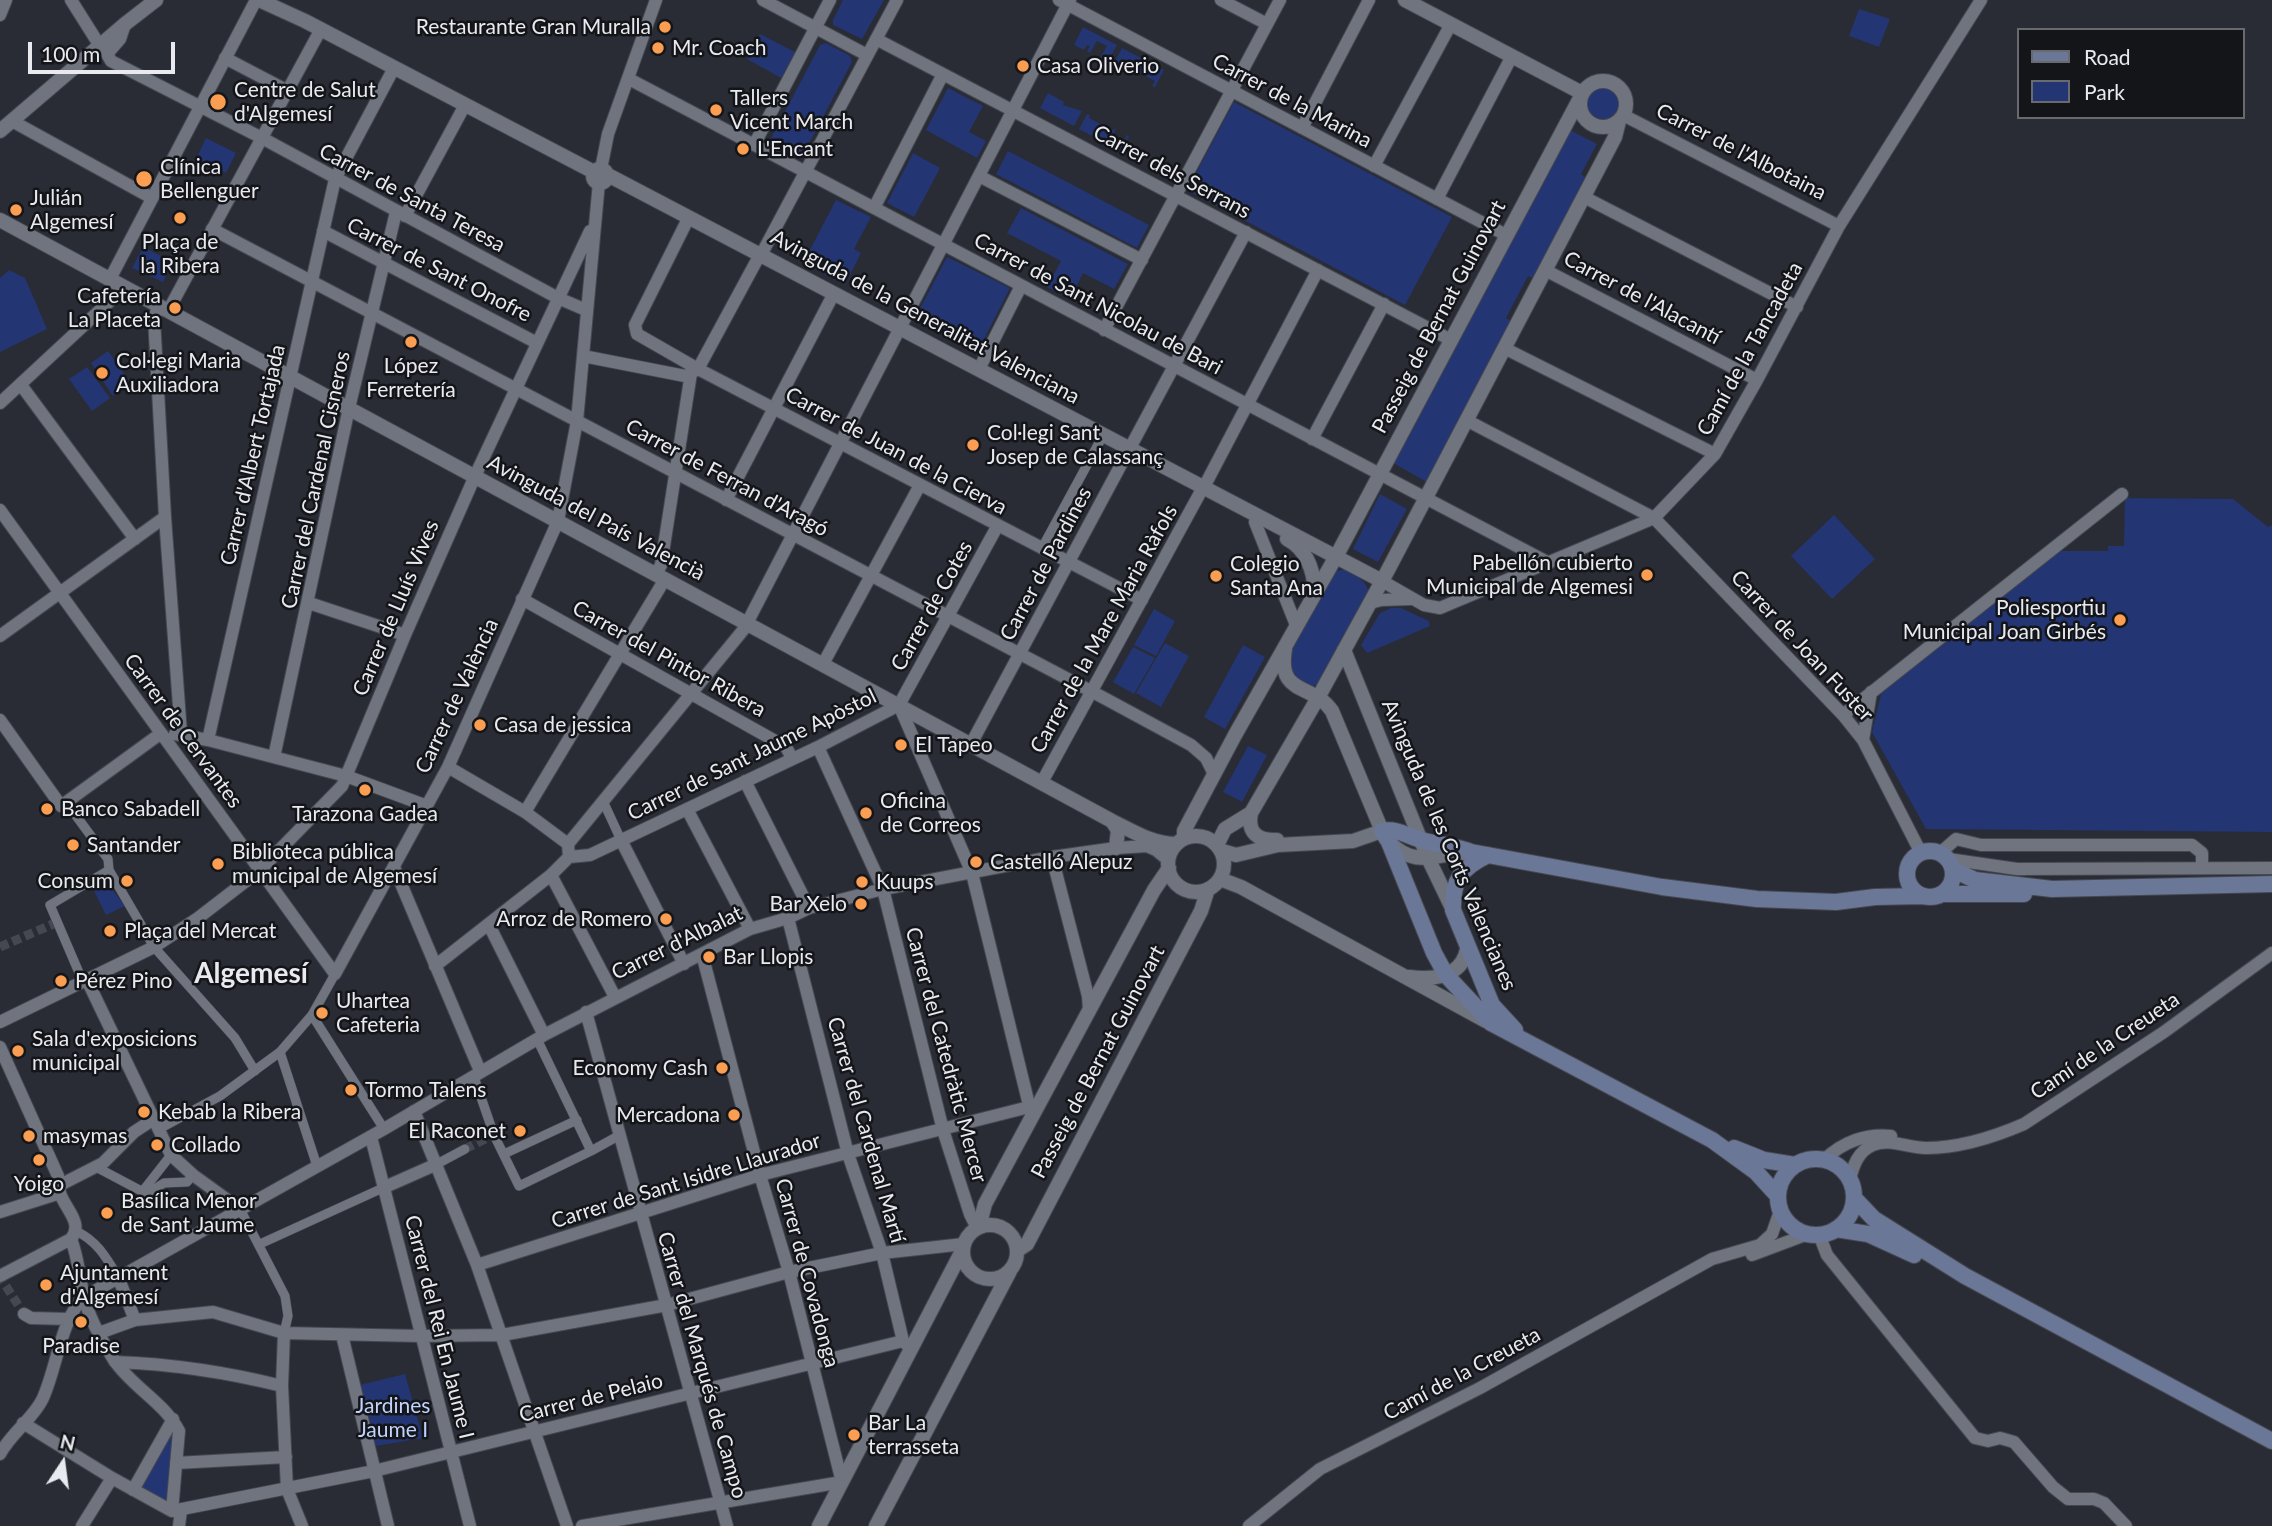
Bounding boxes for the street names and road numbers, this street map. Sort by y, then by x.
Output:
street label: Carrer de la Marina [1208,48,1376,154]
street label: Carrer de l'Albotaina [1652,98,1830,206]
street label: Carrer dels Serrans [1089,120,1255,224]
street label: Carrer de Santa Teresa [315,138,509,258]
street label: Passeig de Bernat Guinovart [1367,196,1511,438]
street label: Carrer de Sant Onofre [343,213,535,327]
street label: Avinguda de la Generalitat Valenciana [766,225,1084,409]
street label: Carrer de Sant Nicolau de Bari [969,228,1227,380]
street label: Carrer de l'Alacantí [1559,246,1725,350]
street label: Camí de la Tancadeta [1692,258,1808,440]
street label: Carrer d'Albert Tortajada [215,342,291,568]
street label: Carrer del Cardenal Cisneros [276,349,356,611]
street label: Carrer de Juan de la Cierva [781,382,1011,520]
street label: Carrer de Ferran d'Aragó [621,414,833,542]
street label: Avinguda del País Valencià [483,450,709,586]
street label: Carrer de Pardines [995,483,1097,645]
street label: Carrer de la Mare Maria Ràfols [1025,500,1183,758]
street label: Carrer de Lluís Vives [348,516,444,700]
street label: Carrer de Cotes [886,537,978,675]
street label: Carrer de Joan Fuster [1725,565,1879,727]
street label: Carrer del Pintor Ribera [568,595,770,723]
street label: Carrer de València [410,615,504,777]
street label: Carrer de Cervantes [119,649,247,813]
street label: Carrer de Sant Jaume Apòstol [624,684,880,826]
street label: Avinguda de les Corts Valencianes [1376,696,1522,994]
street label: Carrer d'Albalat [607,900,747,986]
street label: Carrer del Catedràtic Mercer [900,925,992,1185]
street label: Passeig de Bernat Guinovart [1026,941,1170,1183]
street label: Camí de la Creueta [2026,987,2184,1105]
street label: Carrer del Cardenal Martí [822,1014,910,1246]
street label: Carrer de Sant Isidre Llaurador [548,1128,824,1234]
street label: Carrer de Covadonga [770,1176,844,1370]
street label: Carrer del Rei En Jaume I [399,1212,479,1442]
street label: Carrer del Marqués de Campo [652,1229,752,1501]
street label: Camí de la Creueta [1379,1322,1545,1426]
street label: Carrer de Pelaio [517,1368,665,1428]

